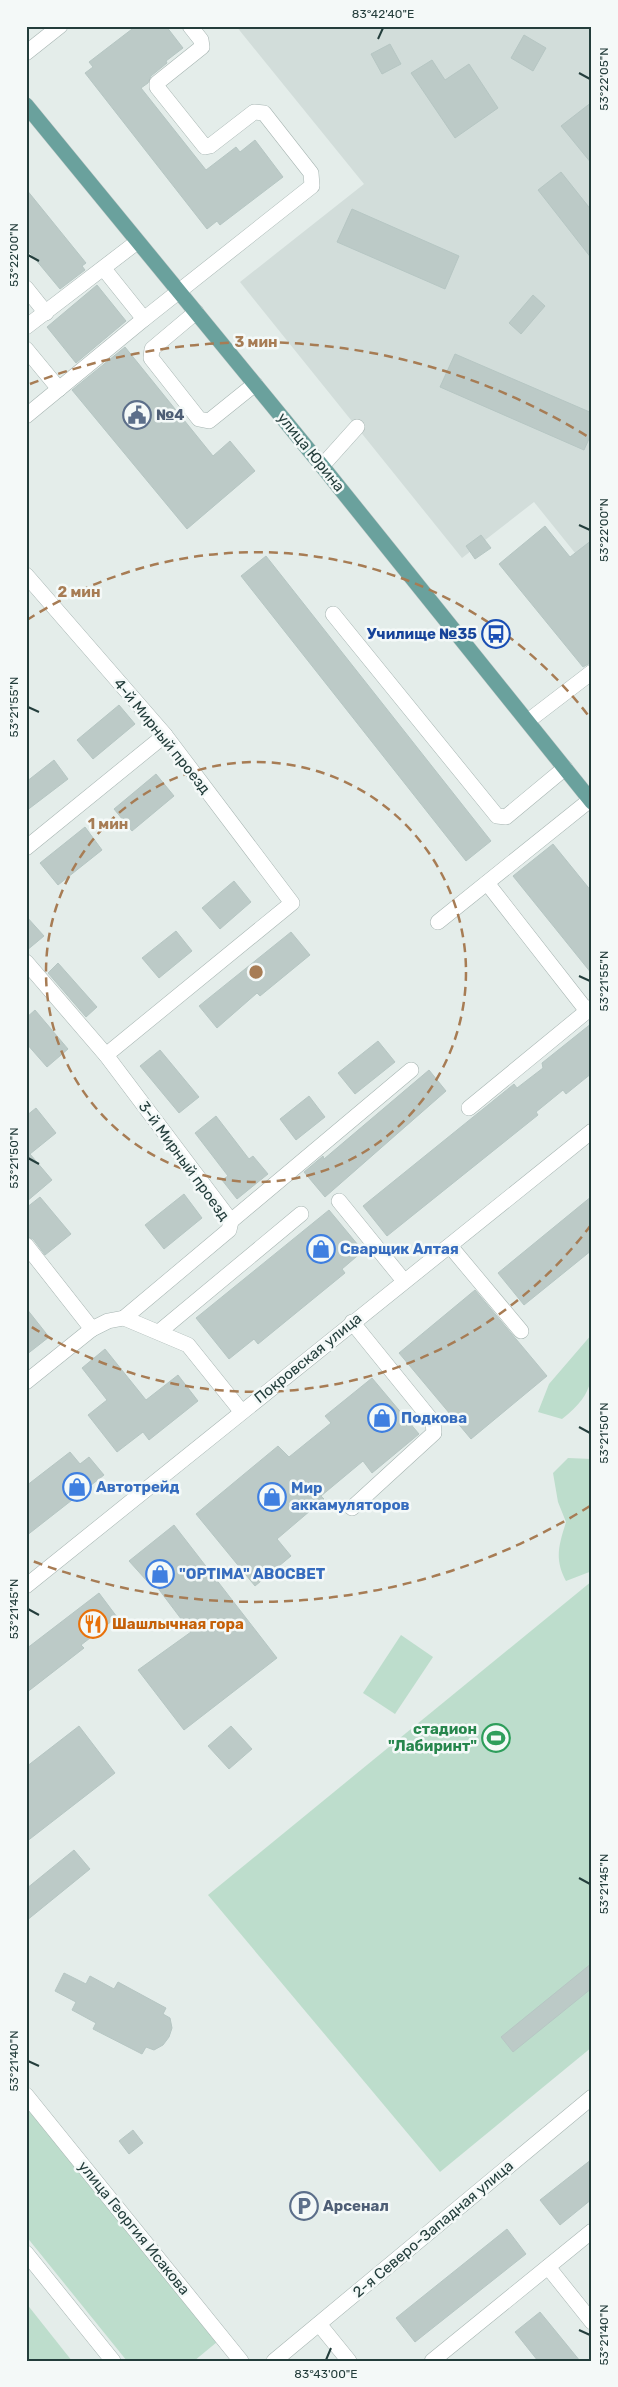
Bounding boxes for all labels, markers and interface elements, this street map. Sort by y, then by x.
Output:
text: 83°42'40"E [352,7,414,21]
text: 53°22'05"N [597,47,611,111]
text: 53°22'00"N [7,223,21,287]
text: 3 мин [234,333,278,351]
public building icon: №4 [122,400,152,430]
place label: №4 [156,406,185,424]
street label: улица Юрина [274,409,348,495]
text: 53°22'00"N [597,498,611,562]
text: 2 мин [58,583,100,601]
bus stop icon: Училище №35 [481,619,511,649]
place label: Училище №35 [367,625,477,643]
street label: 4-й Мирный проезд [110,675,214,797]
text: 53°21'55"N [7,677,21,737]
text: 1 мин [88,815,128,833]
text: 53°21'55"N [597,951,611,1011]
centre of rings [247,963,265,981]
street label: 3-й Мирный проезд [135,1098,233,1224]
text: 53°21'50"N [7,1127,21,1189]
shop icon: Сварщик Алтая [306,1234,336,1264]
place label: Сварщик Алтая [340,1240,459,1258]
street label: Покровская улица [251,1309,365,1407]
text: 53°21'50"N [597,1402,611,1464]
shop icon: Подкова [367,1403,397,1433]
place label: Подкова [401,1409,467,1427]
shop icon: Автотрейд [62,1472,92,1502]
place label: Автотрейд [96,1478,179,1496]
place label: Мир аккамуляторов [291,1479,410,1514]
shop icon: Мир аккамуляторов [257,1482,287,1512]
shop icon: "OPTIMA" АВОСВЕТ [145,1559,175,1589]
place label: "OPTIMA" АВОСВЕТ [179,1565,326,1583]
text: 53°21'45"N [7,1579,21,1639]
restaurant icon: Шашлычная гора [78,1609,108,1639]
place label: Шашлычная гора [112,1615,244,1633]
place label: стадион "Лабиринт" [388,1720,477,1755]
sports icon: стадион "Лабиринт" [481,1723,511,1753]
text: 53°21'45"N [597,1854,611,1914]
text: 53°21'40"N [7,2030,21,2092]
street label: улица Георгия Исакова [75,2157,193,2299]
street label: 2-я Северо-Западная улица [349,2157,517,2301]
parking icon: Арсенал [289,2191,319,2221]
place label: Арсенал [323,2197,389,2215]
text: 53°21'40"N [597,2304,611,2366]
text: 83°43'00"E [294,2367,358,2381]

